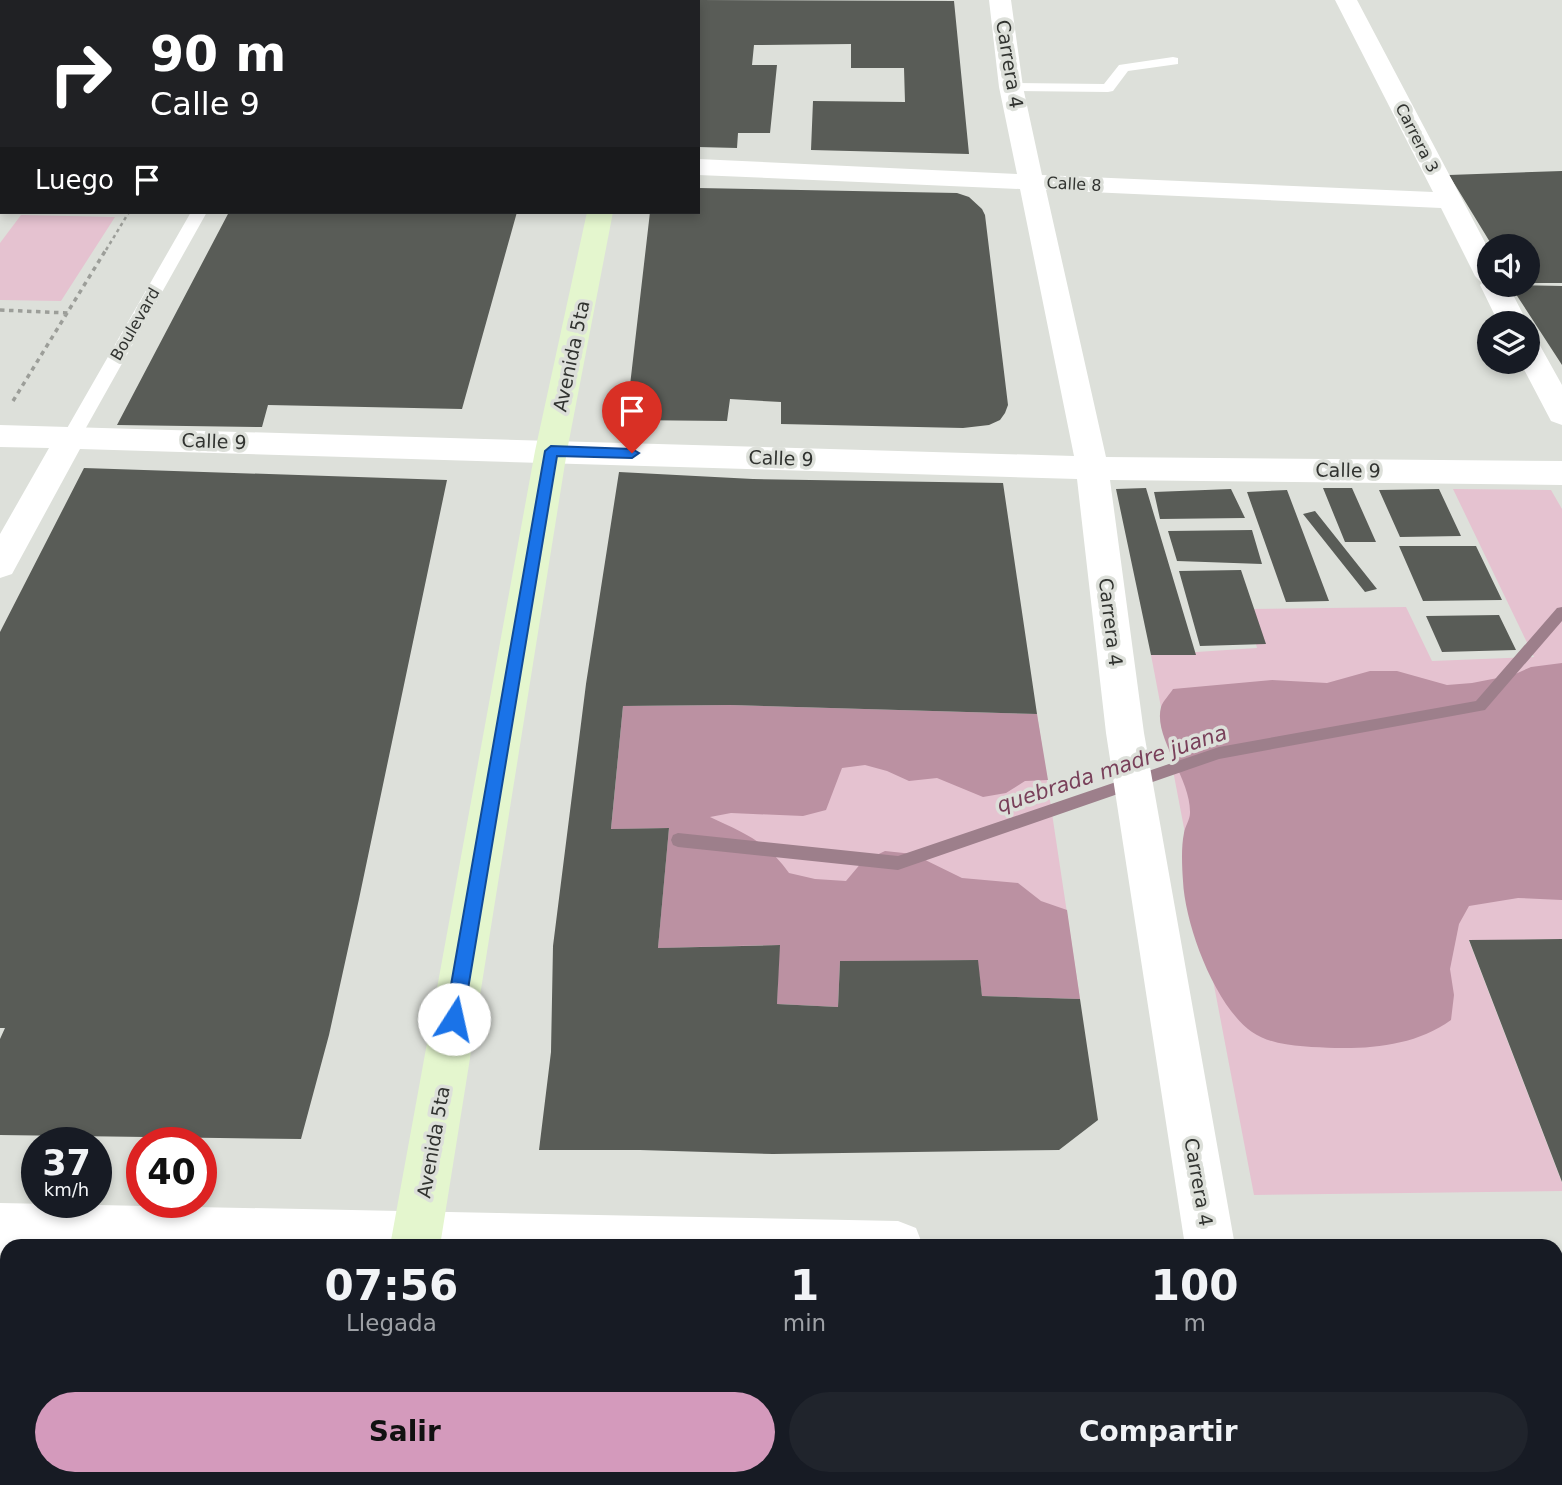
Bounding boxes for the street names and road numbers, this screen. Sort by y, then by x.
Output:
street label: Carrera 4 [992,18,1028,110]
street label: Carrera 3 [1392,100,1442,176]
street label: Calle 8 [1046,173,1102,195]
street label: Boulevard [107,284,163,364]
street label: Avenida 5ta [548,298,594,414]
street label: Calle 9 [181,429,247,453]
street label: Calle 9 [748,446,814,470]
street label: Calle 9 [1315,458,1381,482]
street label: Carrera 4 [1095,576,1127,668]
street label: Avenida 5ta [412,1084,454,1200]
street label: Carrera 4 [1180,1136,1218,1228]

